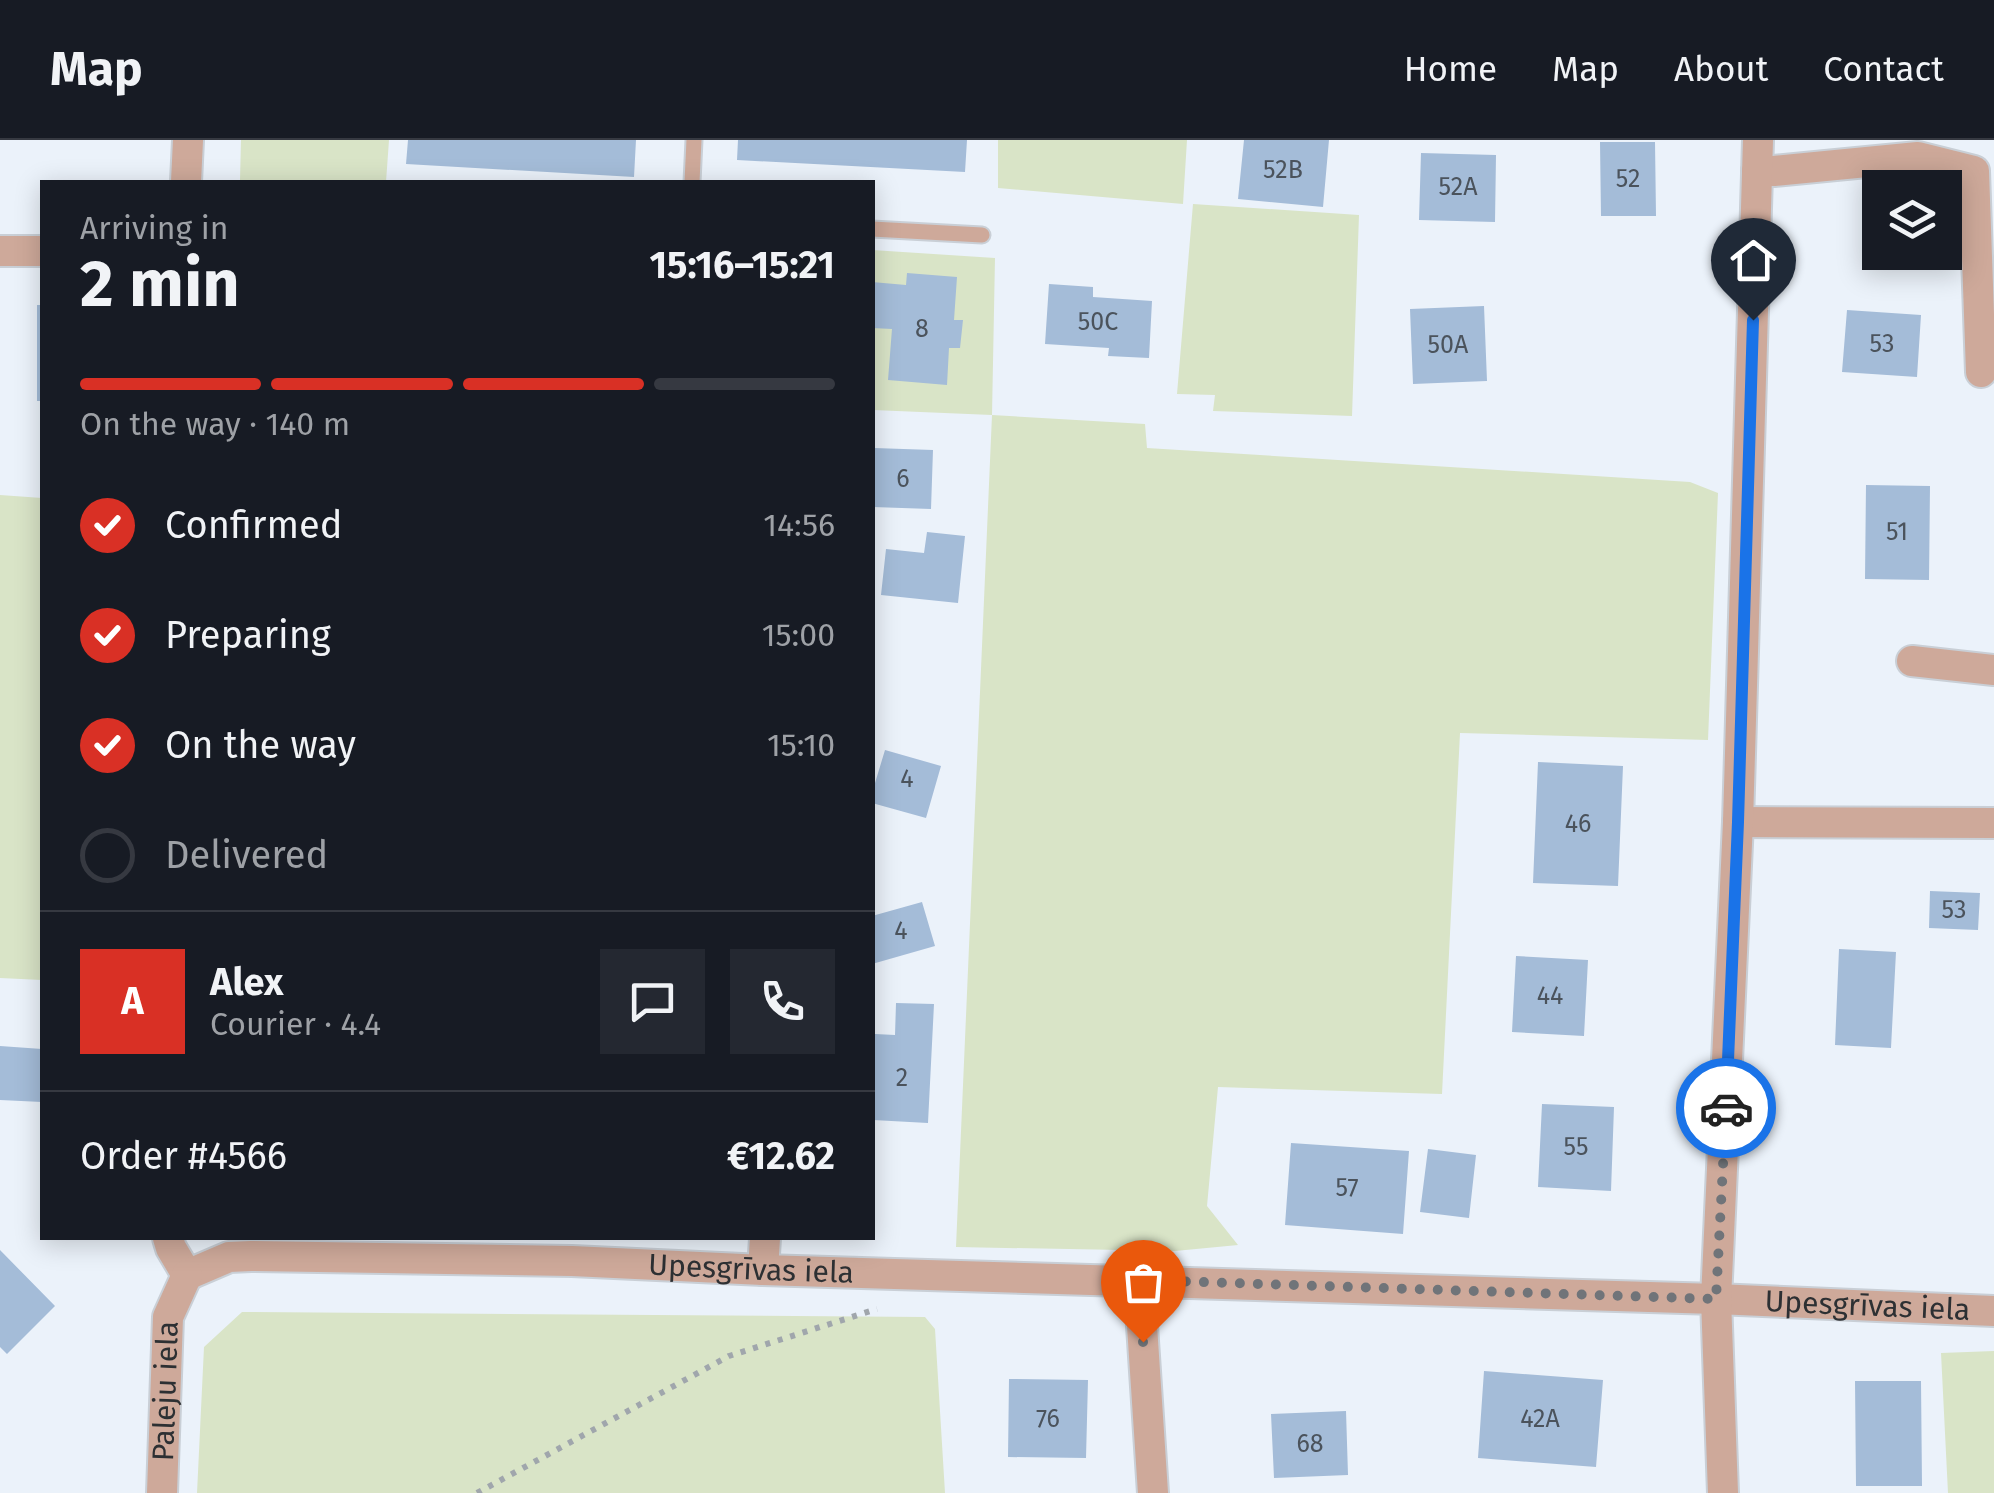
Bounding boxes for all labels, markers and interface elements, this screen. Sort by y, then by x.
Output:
text: Map [50,40,143,98]
text: Home [1404,48,1497,90]
text: Map [1552,48,1619,90]
text: About [1674,48,1768,90]
text: Contact [1823,48,1944,90]
house number: 52B [1263,155,1303,185]
house number: 52 [1616,164,1640,194]
map controls [1862,170,1962,270]
button: layers [1862,170,1962,270]
house number: 52A [1439,172,1478,202]
text: Arriving in [80,209,228,247]
pin [1711,218,1796,321]
icon: home [1726,233,1781,288]
text: 15:16–15:21 [649,242,835,288]
text: 2 min [80,245,240,323]
house number: 50C [1078,307,1118,337]
house number: 8 [915,314,929,344]
house number: 53 [1870,329,1894,359]
house number: 50A [1428,330,1469,360]
text: On the way · 140 m [80,405,350,443]
house number: 6 [896,464,910,494]
icon: check [80,498,135,553]
text: Confirmed [165,502,343,548]
text: 14:56 [763,506,835,544]
house number: 51 [1886,517,1908,547]
icon: check [80,608,135,663]
text: Preparing [165,612,331,658]
text: 15:00 [762,616,835,654]
icon: check [80,718,135,773]
text: On the way [165,722,356,768]
text: 15:10 [767,726,835,764]
house number: 4 [900,764,914,794]
house number: 46 [1565,809,1591,839]
text: Delivered [165,832,328,878]
house number: 53 [1942,895,1966,925]
house number: 4 [894,916,908,946]
button: chat [600,949,705,1054]
button: phone [730,949,835,1054]
text: Alex [210,959,283,1005]
text: A [121,978,144,1024]
house number: 44 [1537,981,1563,1011]
text: Courier · 4.4 [210,1005,381,1043]
courier [1676,1058,1776,1158]
house number: 2 [896,1063,908,1093]
icon: car [1699,1081,1754,1136]
house number: 55 [1564,1132,1588,1162]
text: Order #4566 [80,1133,287,1179]
text: €12.62 [727,1133,835,1179]
house number: 57 [1335,1173,1359,1203]
pin [1101,1240,1186,1343]
street label: Upesgrīvas iela [647,1247,854,1291]
icon: bag [1116,1255,1171,1310]
street label: Upesgrīvas iela [1764,1283,1971,1328]
street label: Paleju iela [145,1320,186,1462]
house number: 76 [1036,1404,1060,1434]
house number: 42A [1520,1404,1560,1434]
house number: 68 [1296,1429,1324,1459]

